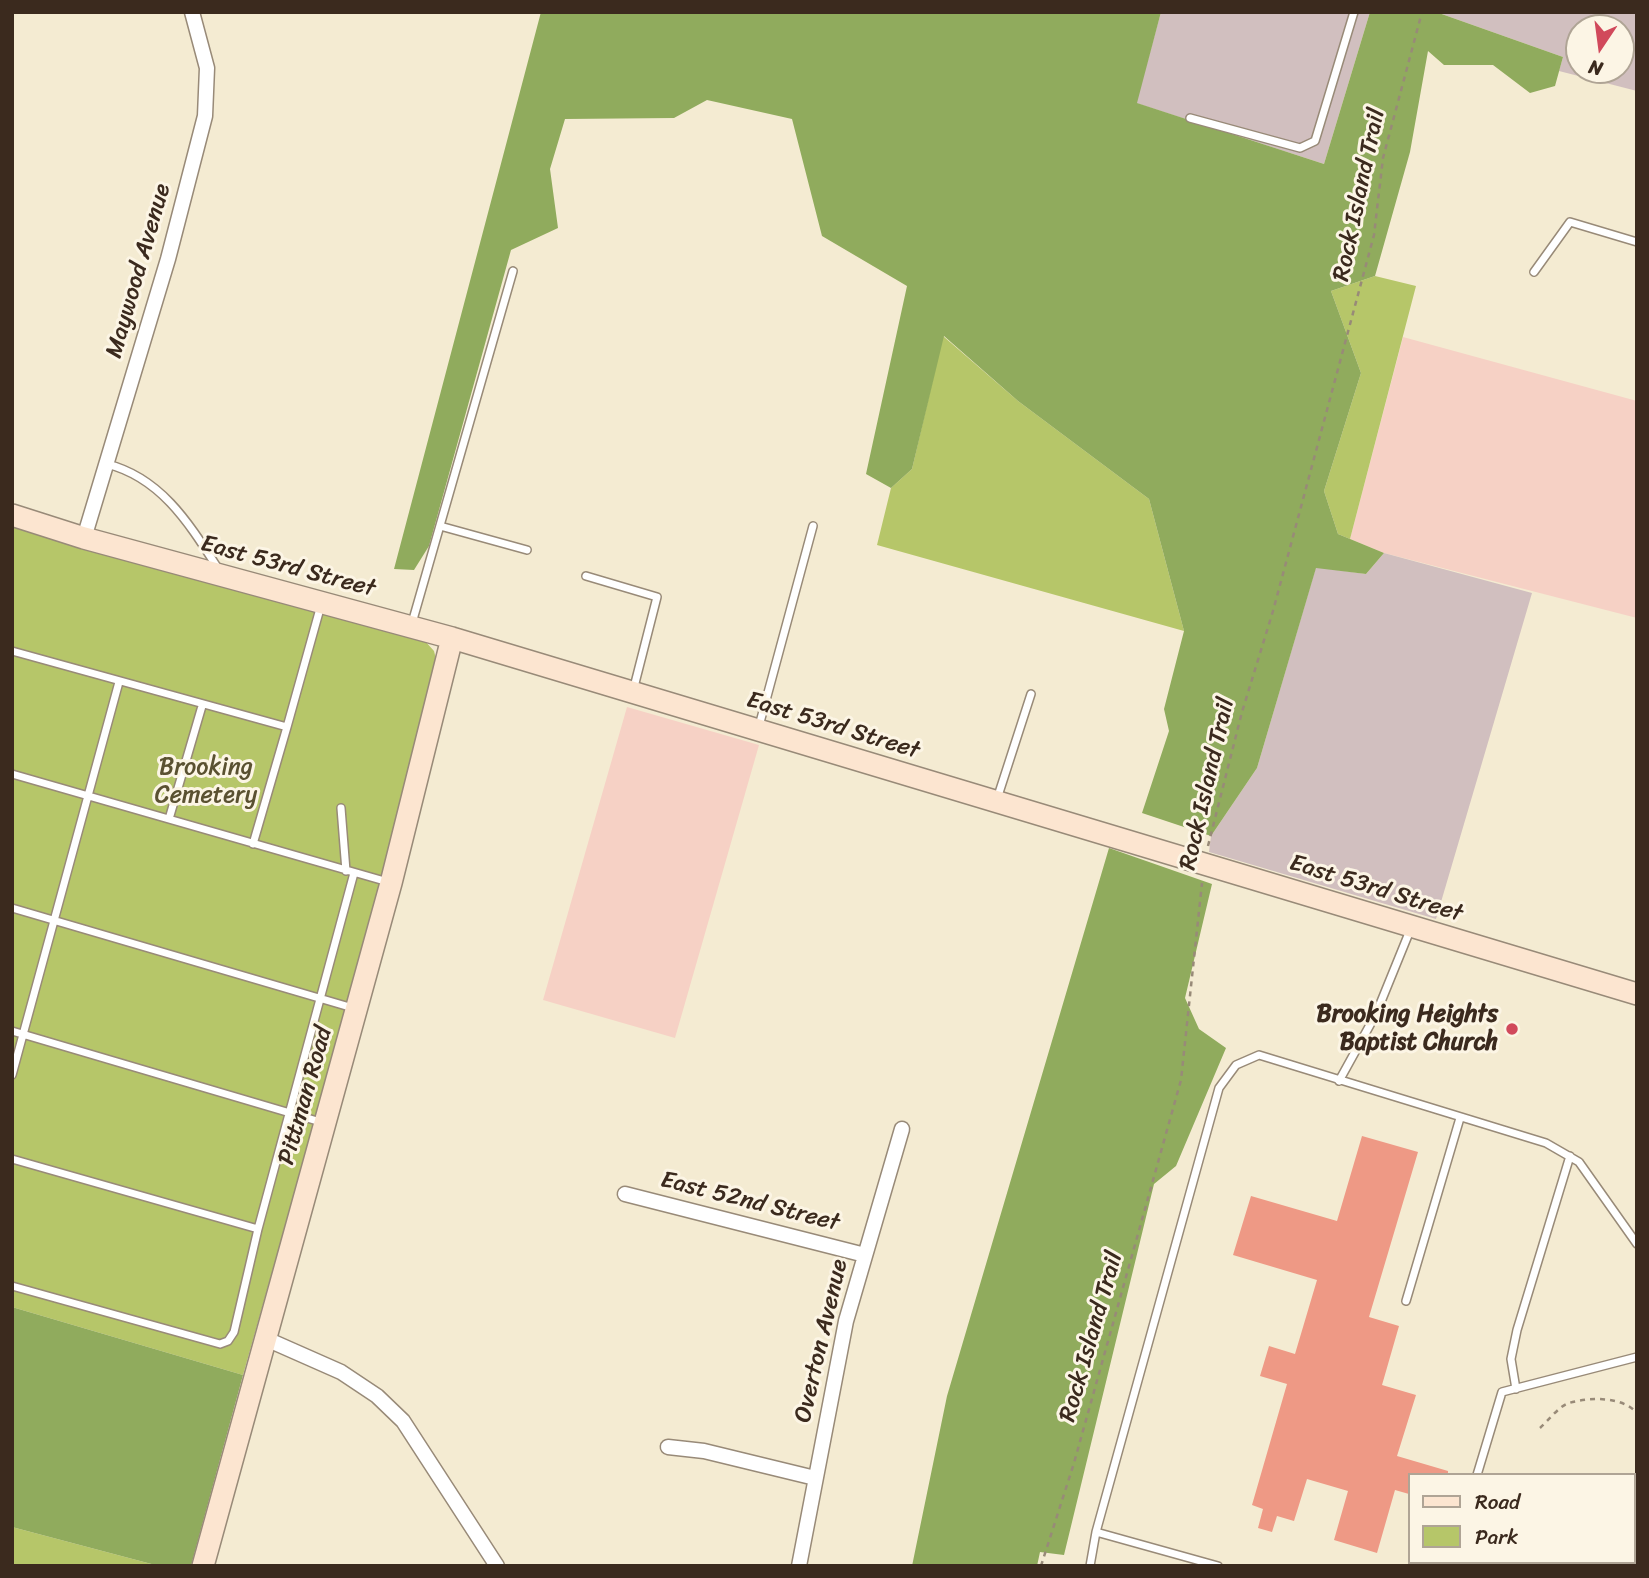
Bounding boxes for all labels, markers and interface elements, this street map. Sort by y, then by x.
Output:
north arrow [1565,14,1635,84]
text: N [1585,50,1606,86]
street label: Rock Island Trail [1328,106,1392,284]
street label: Maywood Avenue [100,180,178,362]
street label: East 53rd Street [198,530,378,604]
street label: East 53rd Street [743,686,923,766]
street label: Rock Island Trail [1174,695,1242,873]
park label: Brooking Cemetery [155,754,257,810]
street label: East 53rd Street [1286,849,1466,929]
place label: Brooking Heights Baptist Church [1317,1001,1498,1057]
marker: Brooking Heights Baptist Church [1504,1021,1520,1037]
street label: Pittman Road [273,1024,339,1168]
street label: East 52nd Street [658,1166,842,1238]
street label: Rock Island Trail [1054,1249,1130,1425]
street label: Overton Avenue [789,1257,855,1425]
legend [1408,1473,1635,1564]
text: Road [1475,1483,1520,1521]
text: Park [1475,1518,1518,1556]

